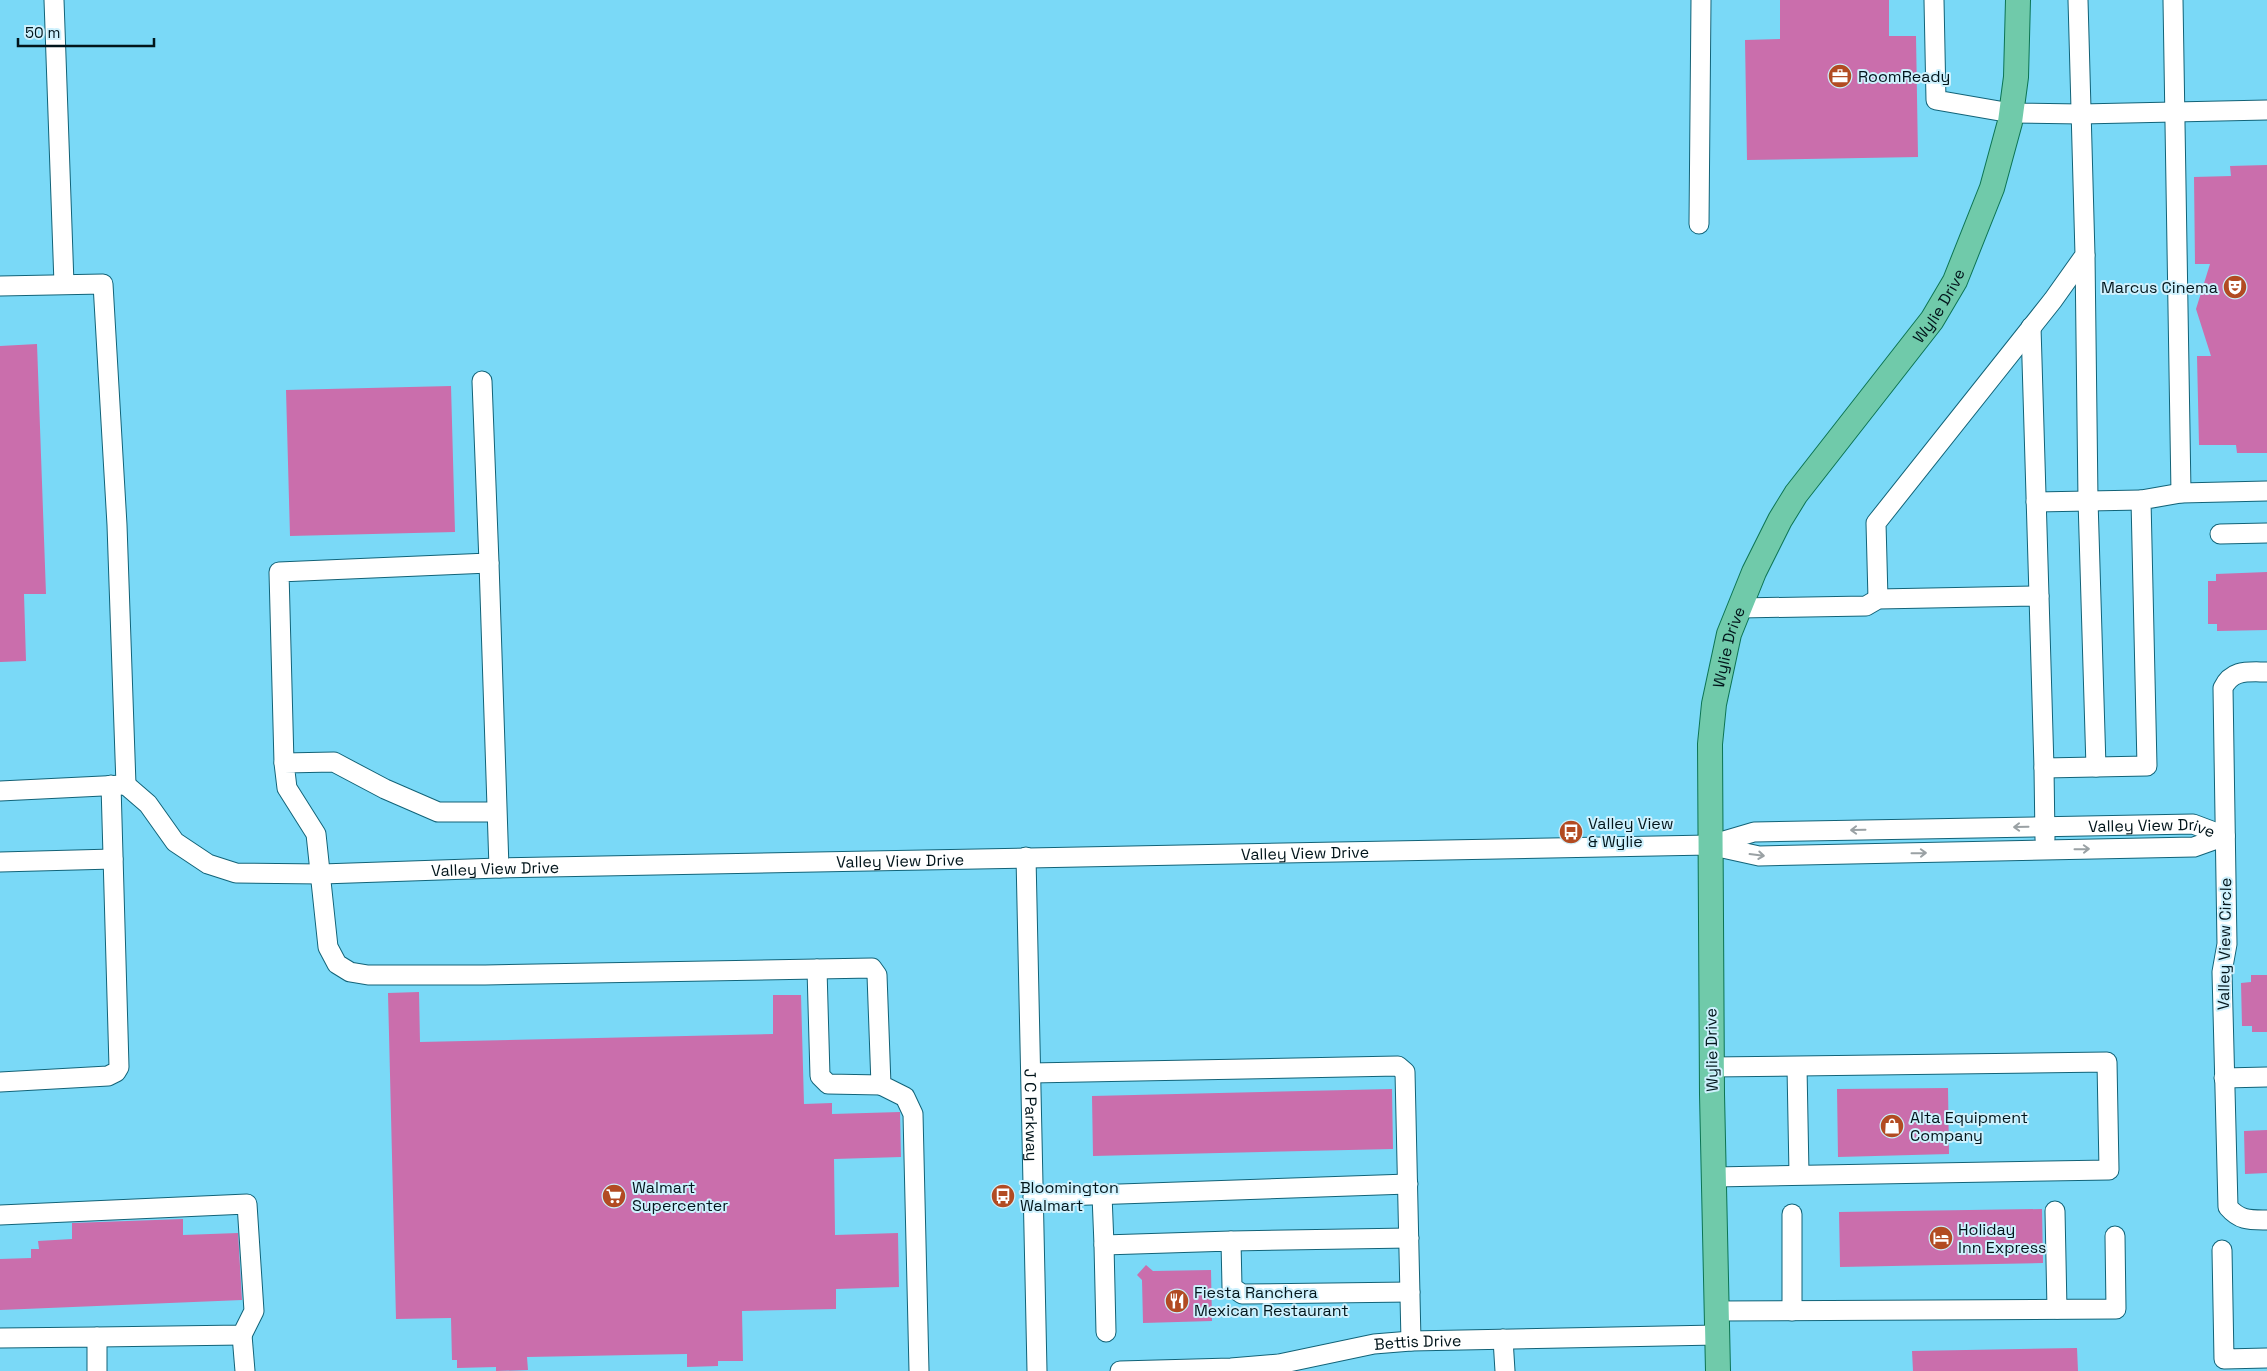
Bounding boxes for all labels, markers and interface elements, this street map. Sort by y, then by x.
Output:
scale bar [18,15,154,47]
text: 50 m [25,23,60,42]
office icon: RoomReady [1827,63,1853,89]
place label: RoomReady [1858,66,1950,87]
street label: Wylie Drive [1908,266,1970,347]
theatre icon: Marcus Cinema [2222,274,2248,300]
place label: Marcus Cinema [2101,277,2218,298]
street label: Wylie Drive [1708,603,1750,690]
place label: Valley View & Wylie [1588,813,1674,852]
street label: Valley View Drive [2088,814,2218,842]
bus stop icon: Valley View & Wylie [1558,819,1584,845]
one-way arrow [2013,822,2029,831]
one-way arrow [1850,825,1866,834]
street label: Valley View Drive [1241,841,1369,865]
one-way arrow [2073,844,2089,854]
one-way arrow [1911,848,1927,857]
street label: Valley View Drive [836,849,964,873]
one-way arrow [1748,850,1764,860]
street label: Valley View Drive [431,857,559,881]
street label: Valley View Circle [2213,878,2236,1010]
street label: Wylie Drive [1700,1008,1723,1092]
street label: J C Parkway [1020,1068,1043,1162]
place label: Alta Equipment Company [1910,1107,2028,1146]
shop icon: Alta Equipment Company [1879,1113,1905,1139]
place label: Walmart Supercenter [632,1177,728,1216]
place label: Bloomington Walmart [1020,1177,1119,1216]
supermarket icon: Walmart Supercenter [601,1183,627,1209]
bus stop icon: Bloomington Walmart [990,1183,1016,1209]
place label: Holiday Inn Express [1958,1219,2047,1258]
hotel icon: Holiday Inn Express [1928,1225,1954,1251]
place label: Fiesta Ranchera Mexican Restaurant [1194,1282,1349,1321]
restaurant icon: Fiesta Ranchera Mexican Restaurant [1164,1288,1190,1314]
street label: Bettis Drive [1373,1330,1462,1355]

